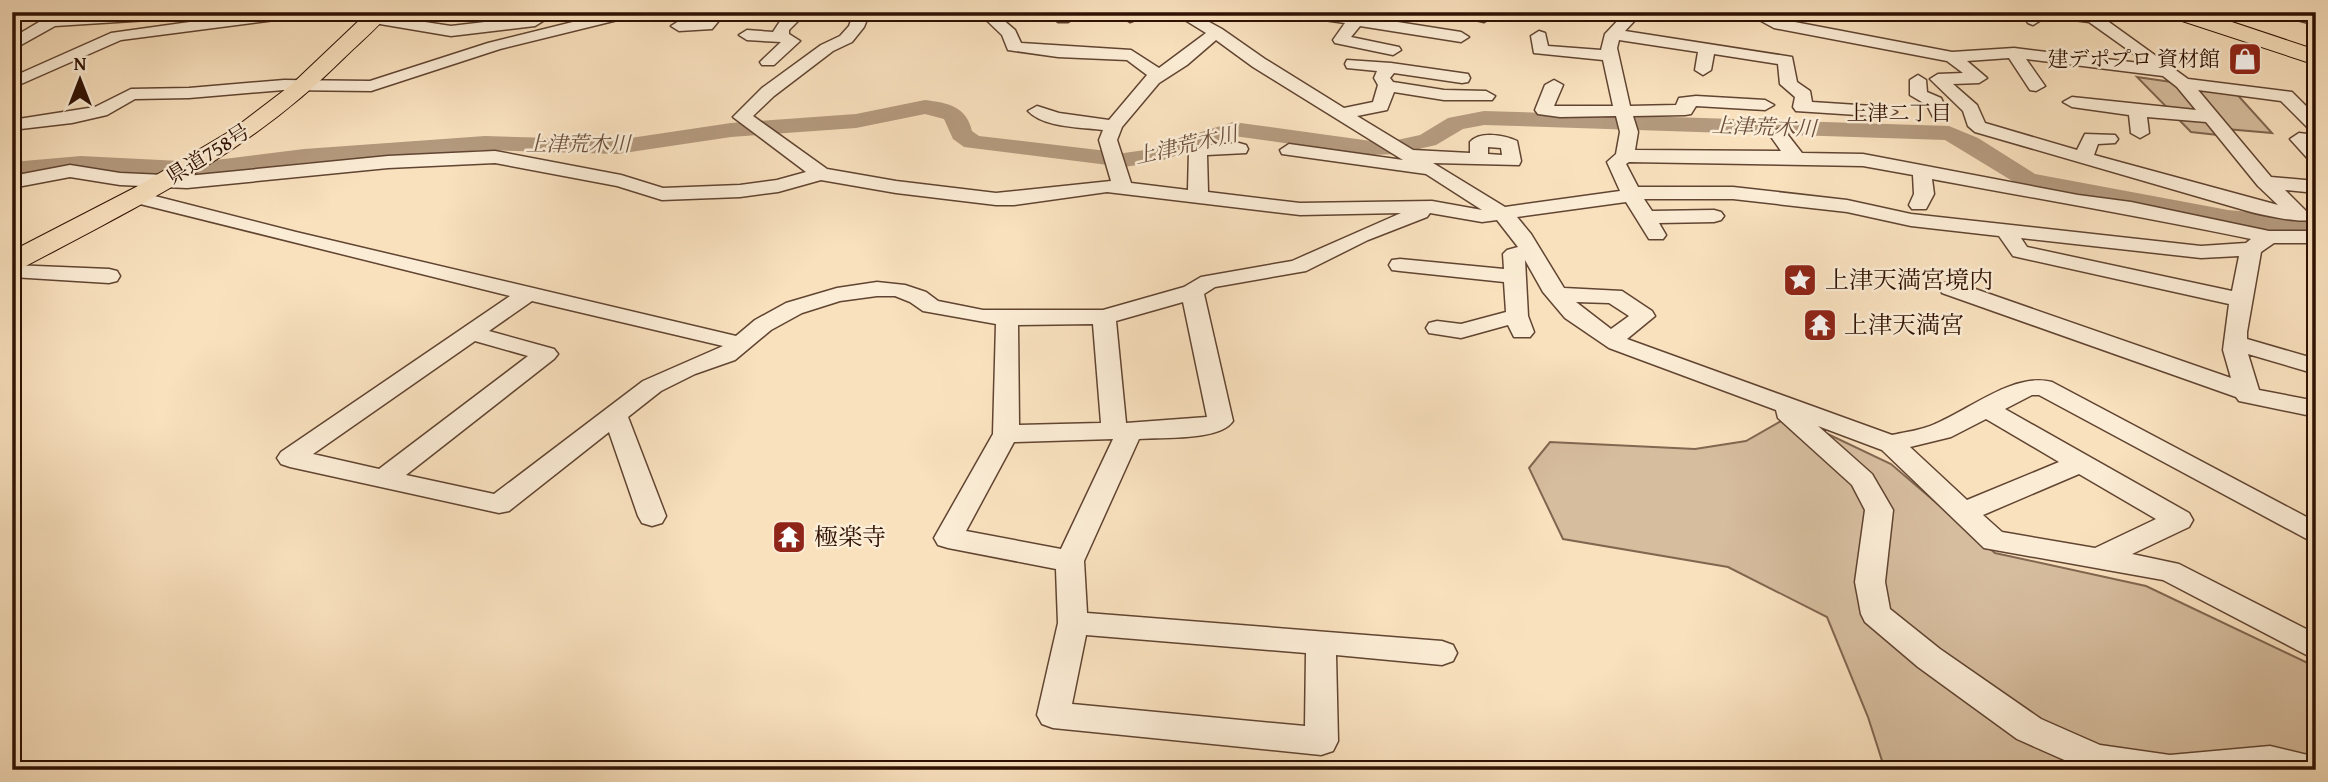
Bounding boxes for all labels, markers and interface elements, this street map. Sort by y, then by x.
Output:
shop icon: 建デポプロ 資材館 [2226,40,2264,78]
place label: 建デポプロ 資材館 [2047,43,2220,74]
north arrow [46,46,116,116]
text: N [74,49,87,77]
district label: 上津二丁目 [1847,97,1952,128]
water label: 上津荒木川 [1711,109,1819,144]
street label: 県道758号 [160,116,256,191]
water label: 上津荒木川 [1131,117,1242,171]
water label: 上津荒木川 [526,128,632,159]
place icon: 上津天満宮境内 [1781,261,1819,299]
place label: 上津天満宮境内 [1825,262,1993,297]
temple icon: 上津天満宮 [1801,306,1839,344]
place label: 上津天満宮 [1844,307,1964,342]
temple icon: 極楽寺 [770,518,808,556]
place label: 極楽寺 [814,519,886,554]

